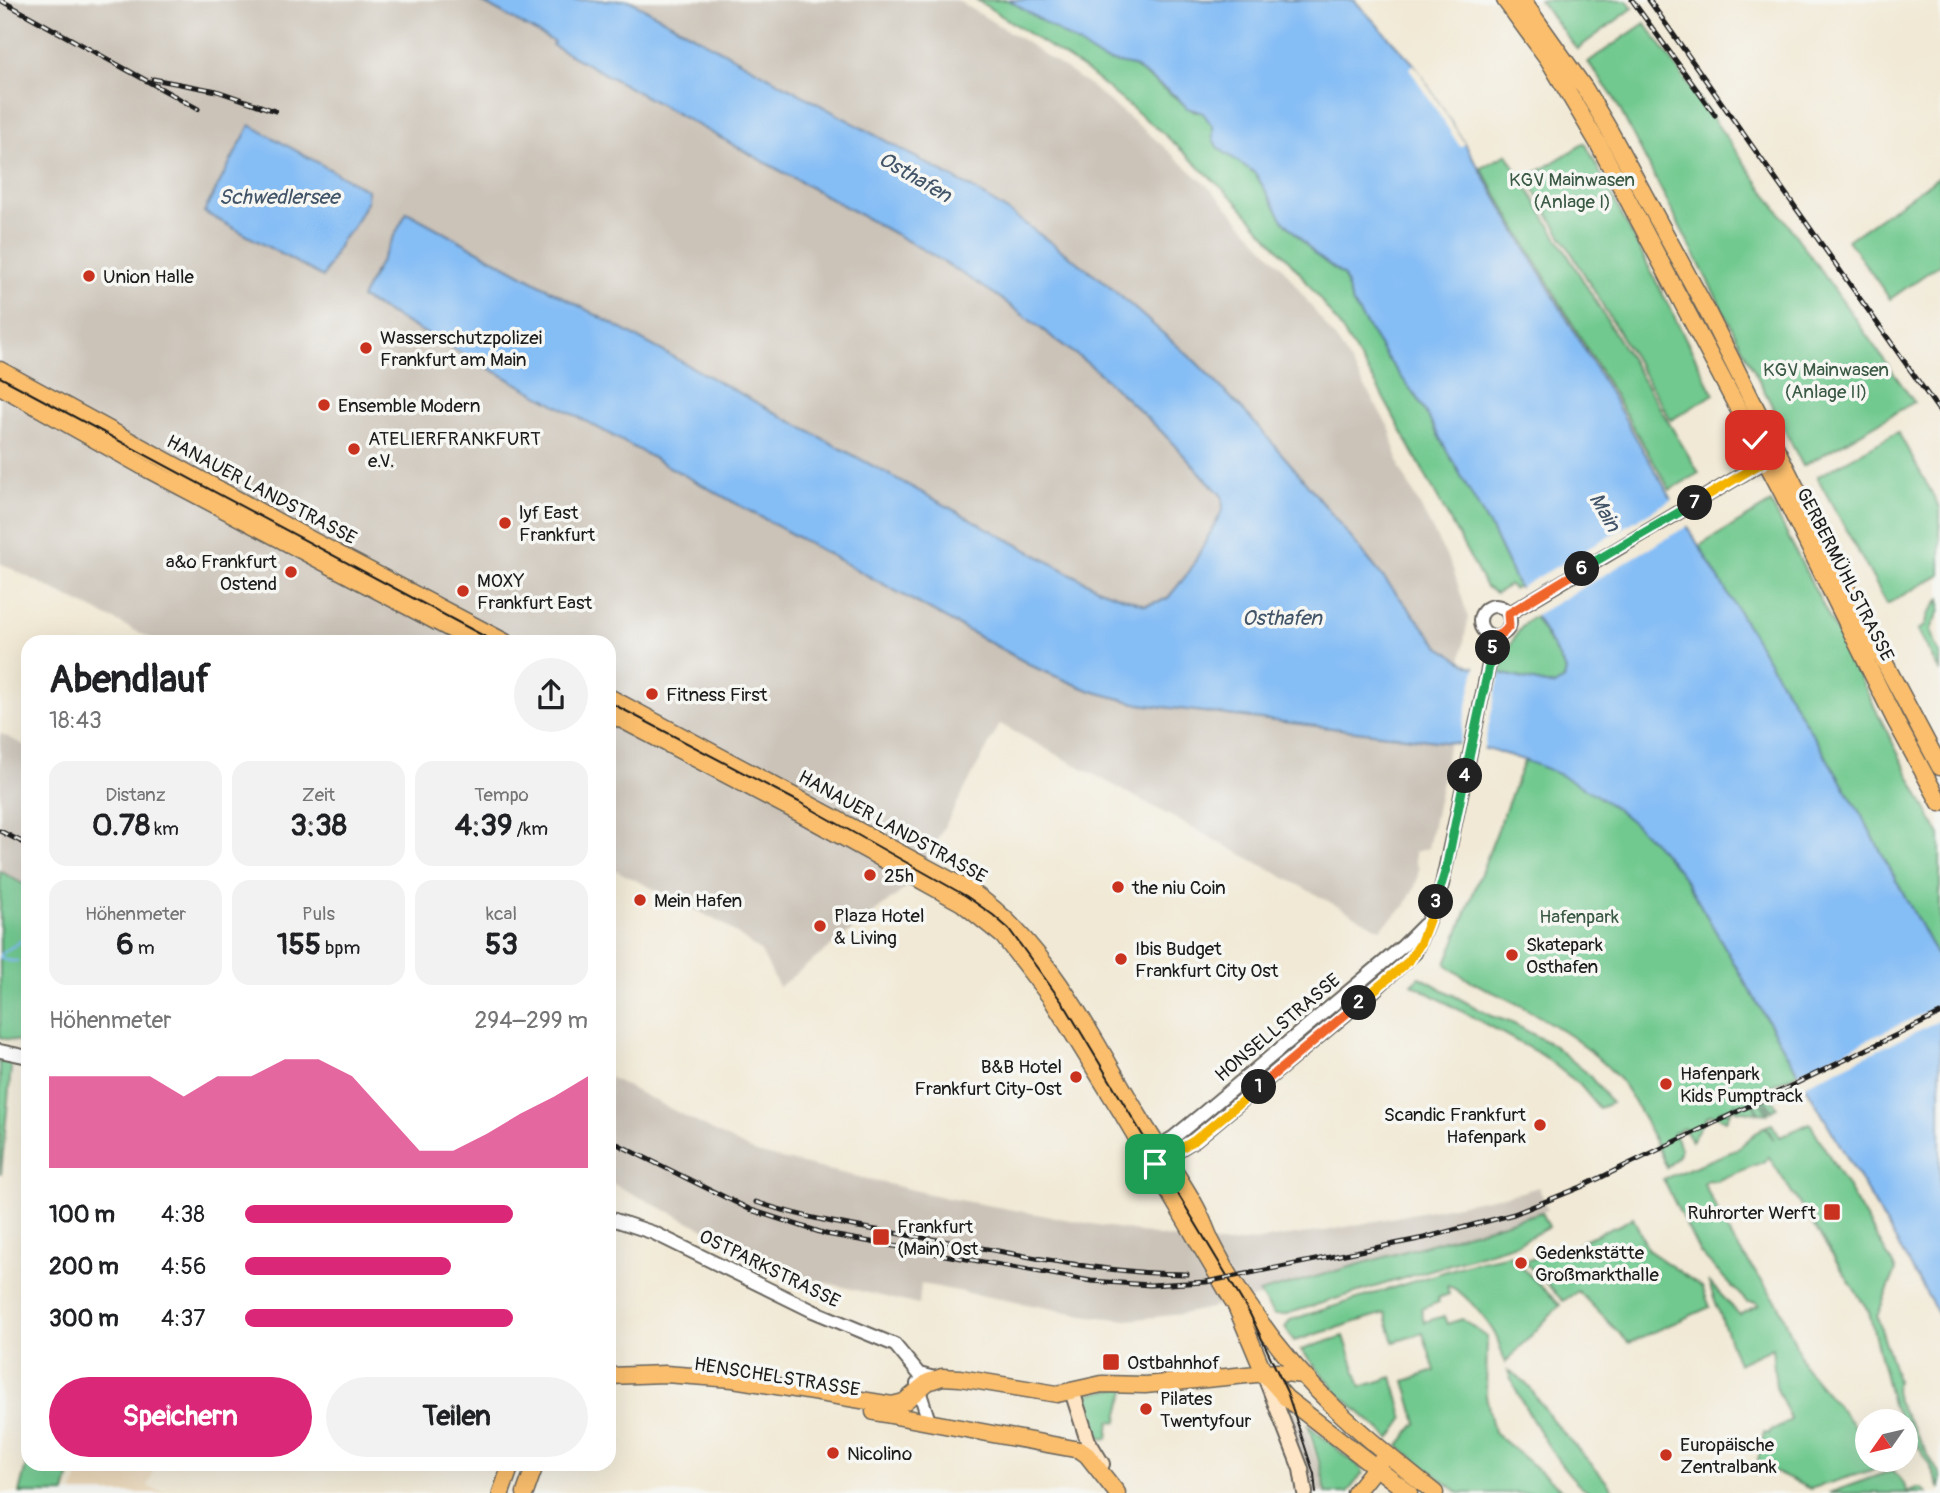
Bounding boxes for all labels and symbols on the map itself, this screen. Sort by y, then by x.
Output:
water label: Osthafen [873,146,957,210]
park label: KGV Mainwasen (Anlage I) [1509,168,1635,214]
water label: Schwedlersee [219,184,342,211]
place label: Union Halle [103,265,195,289]
marker: Union Halle [81,268,97,284]
place label: Wasserschutzpolizei Frankfurt am Main [380,326,542,372]
marker: Wasserschutzpolizei Frankfurt am Main [358,340,374,356]
park label: KGV Mainwasen (Anlage II) [1763,358,1889,404]
place label: Ensemble Modern [338,394,480,418]
marker: Ensemble Modern [316,397,332,413]
pin [1725,410,1785,470]
place label: ATELIERFRANKFURT e.V. [368,427,541,473]
street label: HANAUER LANDSTRASSE [162,430,361,550]
marker: ATELIERFRANKFURT e.V. [346,441,362,457]
street label: GERBERMÜHLSTRASSE [1791,484,1899,665]
pin: 7 [1678,486,1712,520]
water label: Main [1583,488,1627,537]
place label: lyf East Frankfurt [519,501,595,547]
marker: lyf East Frankfurt [497,515,513,531]
place label: a&o Frankfurt Ostend [166,550,277,596]
pin: 6 [1564,552,1600,586]
marker: a&o Frankfurt Ostend [283,564,299,580]
place label: MOXY Frankfurt East [477,569,592,615]
marker: MOXY Frankfurt East [455,583,471,599]
water label: Osthafen [1242,605,1323,632]
pin: 5 [1476,630,1510,666]
place label: Fitness First [666,683,768,707]
marker: Fitness First [644,686,660,702]
pin: 4 [1448,758,1482,794]
street label: HANAUER LANDSTRASSE [794,765,991,889]
place label: 25h [884,864,914,888]
marker: 25h [862,867,878,883]
place label: the niu Coin [1131,876,1226,900]
marker: the niu Coin [1110,879,1126,895]
pin: 3 [1418,884,1454,920]
place label: Mein Hafen [654,889,742,913]
marker: Mein Hafen [632,892,648,908]
place label: Plaza Hotel & Living [834,904,924,950]
park label: Hafenpark [1539,905,1619,929]
marker: Plaza Hotel & Living [812,918,828,934]
place label: Skatepark Osthafen [1526,933,1603,979]
place label: Ibis Budget Frankfurt City Ost [1135,937,1279,983]
marker: Skatepark Osthafen [1504,947,1520,963]
marker: Ibis Budget Frankfurt City Ost [1113,951,1129,967]
street label: HONSELLSTRASSE [1210,968,1345,1087]
pin: 2 [1342,986,1376,1020]
place label: B&B Hotel Frankfurt City-Ost [915,1055,1062,1101]
place label: Hafenpark Kids Pumptrack [1680,1062,1803,1108]
marker: B&B Hotel Frankfurt City-Ost [1068,1069,1084,1085]
pin: 1 [1242,1070,1276,1104]
marker: Hafenpark Kids Pumptrack [1658,1076,1674,1092]
place label: Scandic Frankfurt Hafenpark [1384,1103,1526,1149]
marker: Scandic Frankfurt Hafenpark [1532,1117,1548,1133]
pin [1125,1134,1185,1194]
place label: Ruhrorter Werft [1687,1201,1816,1225]
marker: Ruhrorter Werft [1822,1202,1842,1222]
place label: Frankfurt (Main) Ost [897,1215,979,1261]
street label: OSTPARKSTRASSE [695,1224,844,1313]
marker: Frankfurt (Main) Ost [871,1227,891,1247]
place label: Gedenkstätte Großmarkthalle [1535,1241,1659,1287]
marker: Gedenkstätte Großmarkthalle [1513,1255,1529,1271]
place label: Ostbahnhof [1127,1351,1220,1375]
street label: HENSCHELSTRASSE [692,1352,862,1402]
marker: Ostbahnhof [1101,1352,1121,1372]
place label: Pilates Twentyfour [1160,1387,1251,1433]
marker: Pilates Twentyfour [1138,1401,1154,1417]
north arrow [1855,1409,1918,1472]
place label: Europäische Zentralbank [1680,1433,1777,1479]
place label: Nicolino [847,1442,912,1466]
marker: Nicolino [825,1445,841,1461]
marker: Europäische Zentralbank [1658,1447,1674,1463]

